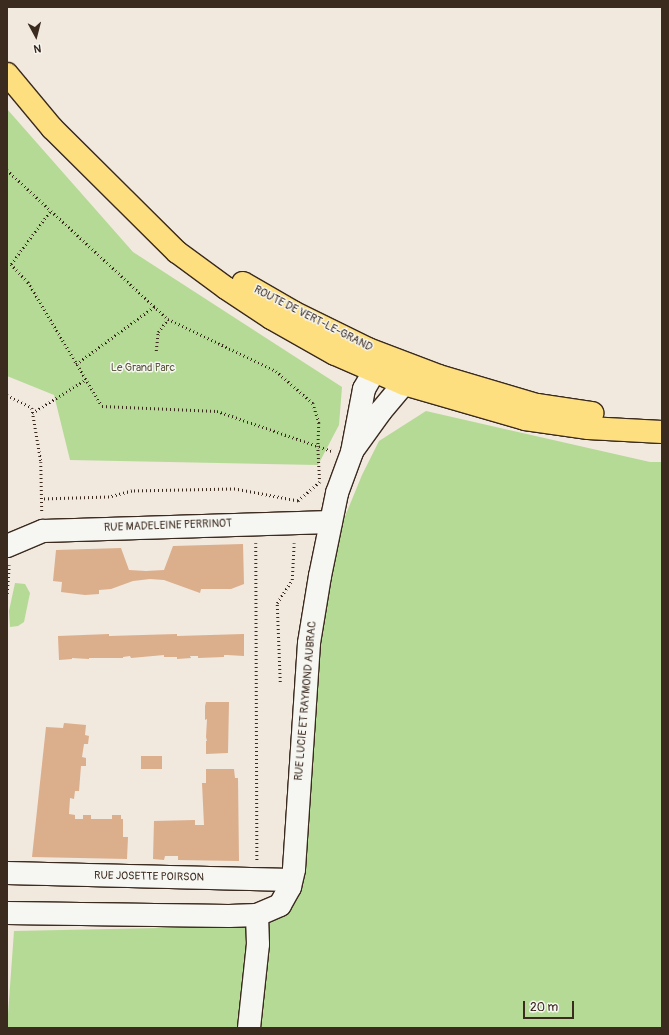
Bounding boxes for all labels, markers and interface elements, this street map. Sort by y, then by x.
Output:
north arrow [16,16,56,56]
text: N [33,42,42,55]
street label: ROUTE DE VERT-LE-GRAND [252,283,374,355]
park label: Le Grand Parc [111,361,175,375]
street label: RUE MADELEINE PERRINOT [104,517,232,535]
street label: RUE LUCIE ET RAYMOND AUBRAC [292,621,320,781]
street label: RUE JOSETTE POIRSON [94,869,204,885]
scale bar [525,993,576,1019]
text: 20 m [530,1000,558,1015]

